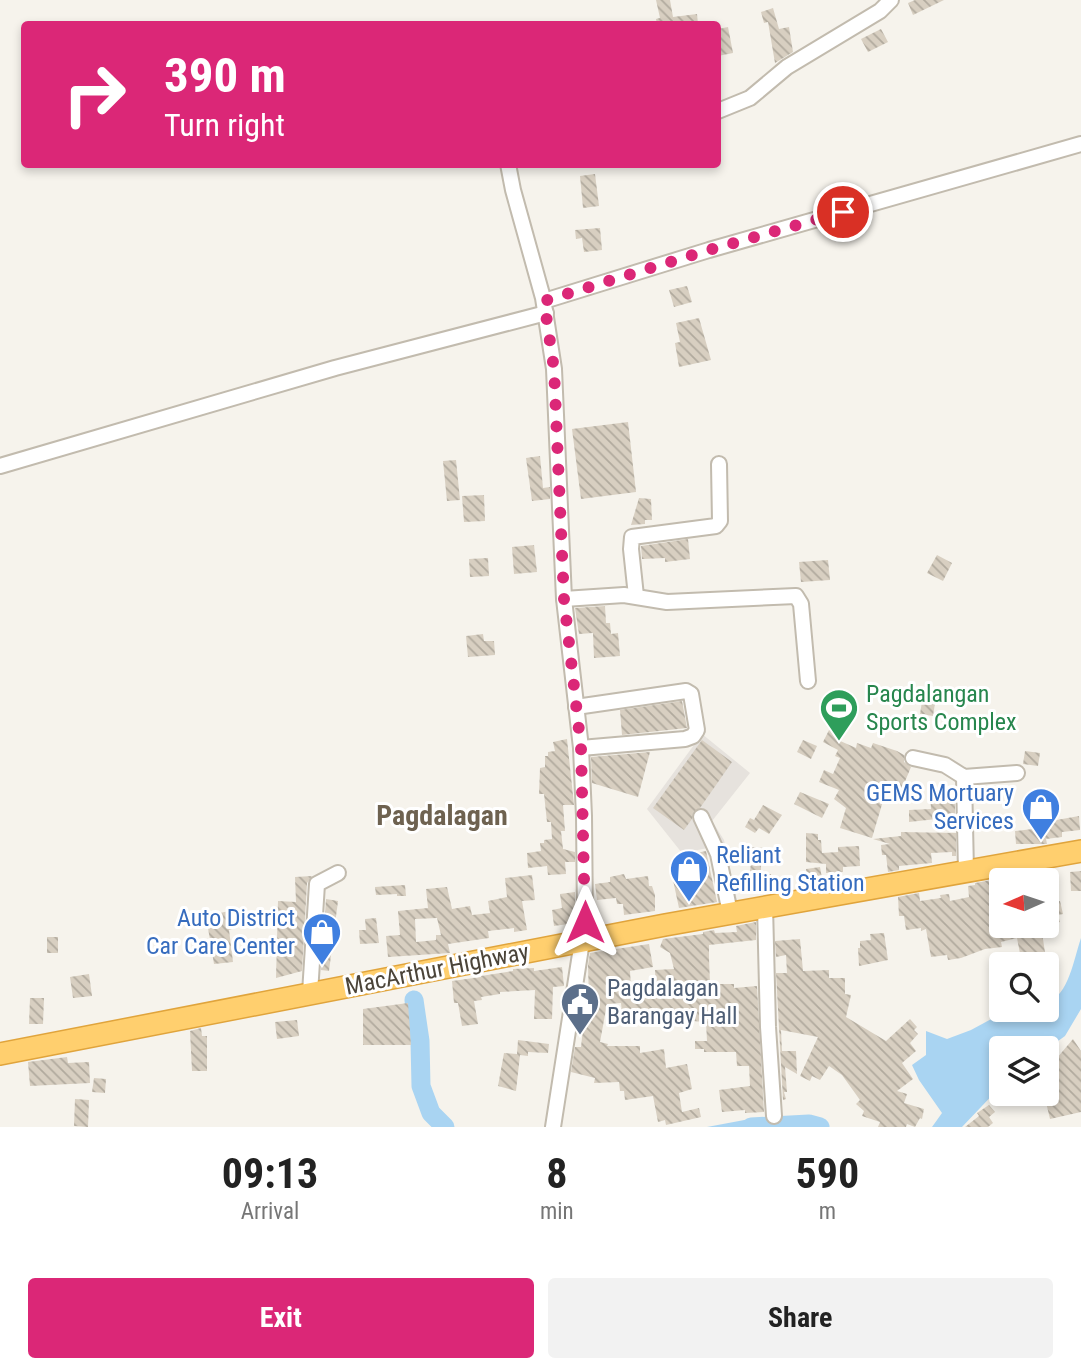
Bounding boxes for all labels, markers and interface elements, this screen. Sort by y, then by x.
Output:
text: 390 m [164,47,286,104]
icon: right [49,49,140,140]
text: Turn right [164,106,285,144]
pin [813,182,873,242]
icon: arrive [824,193,862,231]
place label: Pagdalangan Sports Complex [866,680,1017,736]
sports icon: Pagdalangan Sports Complex [818,687,860,742]
place label: GEMS Mortuary Services [866,779,1014,835]
shop icon: GEMS Mortuary Services [1020,786,1062,841]
district label: Pagdalagan [376,799,508,832]
place label: Reliant Refilling Station [716,841,865,897]
shop icon: Reliant Refilling Station [668,848,710,903]
north arrow [989,868,1059,938]
map controls [989,868,1059,1106]
position arrow [548,885,622,959]
place label: Auto District Car Care Center [146,904,295,960]
shop icon: Auto District Car Care Center [301,911,343,966]
street label: MacArthur Highway [343,937,531,1001]
button: search [989,952,1059,1022]
place label: Pagdalagan Barangay Hall [607,974,738,1030]
public building icon: Pagdalagan Barangay Hall [559,981,601,1036]
button: layers [989,1036,1059,1106]
text: 09:13 [222,1149,318,1198]
text: 8 [546,1149,567,1198]
text: 590 [795,1149,859,1198]
text: Arrival [241,1198,299,1225]
text: min [540,1198,574,1225]
text: m [819,1198,836,1225]
button: Exit [28,1278,534,1358]
button: Share [548,1278,1053,1358]

